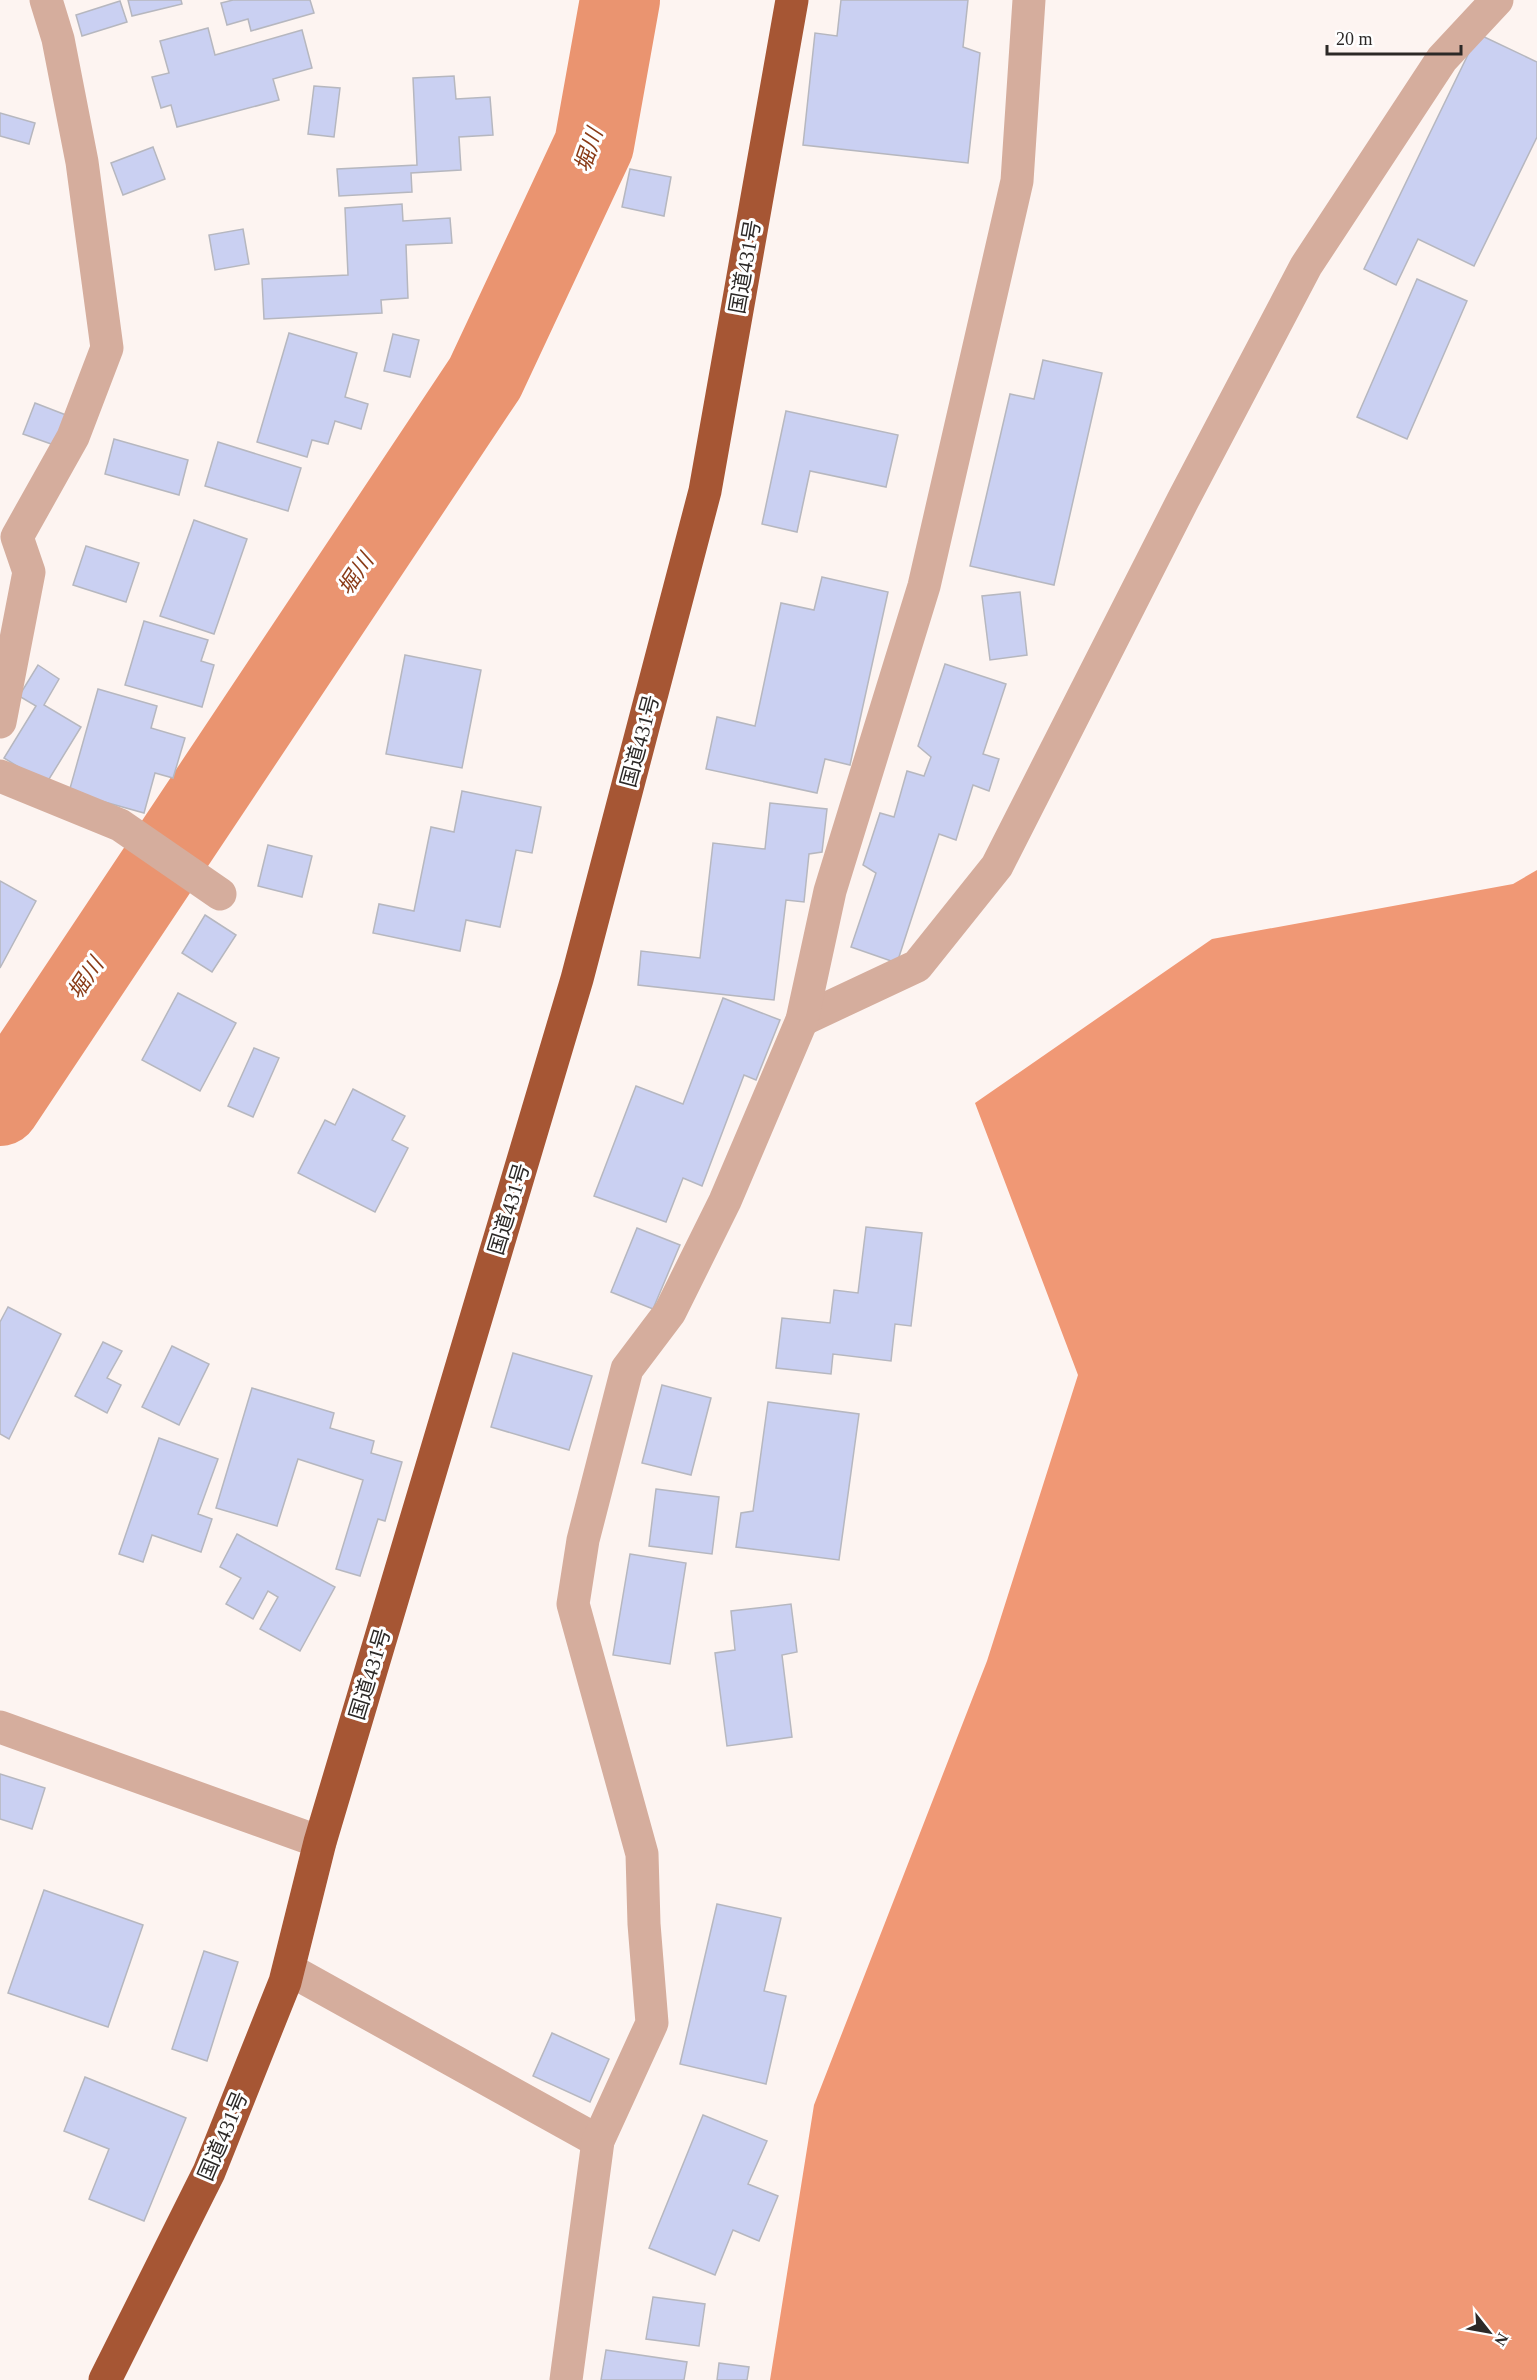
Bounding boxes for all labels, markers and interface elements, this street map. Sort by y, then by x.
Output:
scale bar [1327,18,1460,56]
text: 20 m [1336,29,1373,49]
water label: 堀川 [569,123,608,175]
street label: 国道431号 [725,218,765,316]
water label: 堀川 [333,547,379,600]
street label: 国道431号 [616,692,664,790]
water label: 堀川 [63,951,109,1004]
street label: 国道431号 [484,1160,534,1258]
street label: 国道431号 [345,1625,395,1723]
street label: 国道431号 [193,2088,253,2184]
north arrow [1459,2302,1519,2362]
text: N [1491,2330,1512,2349]

